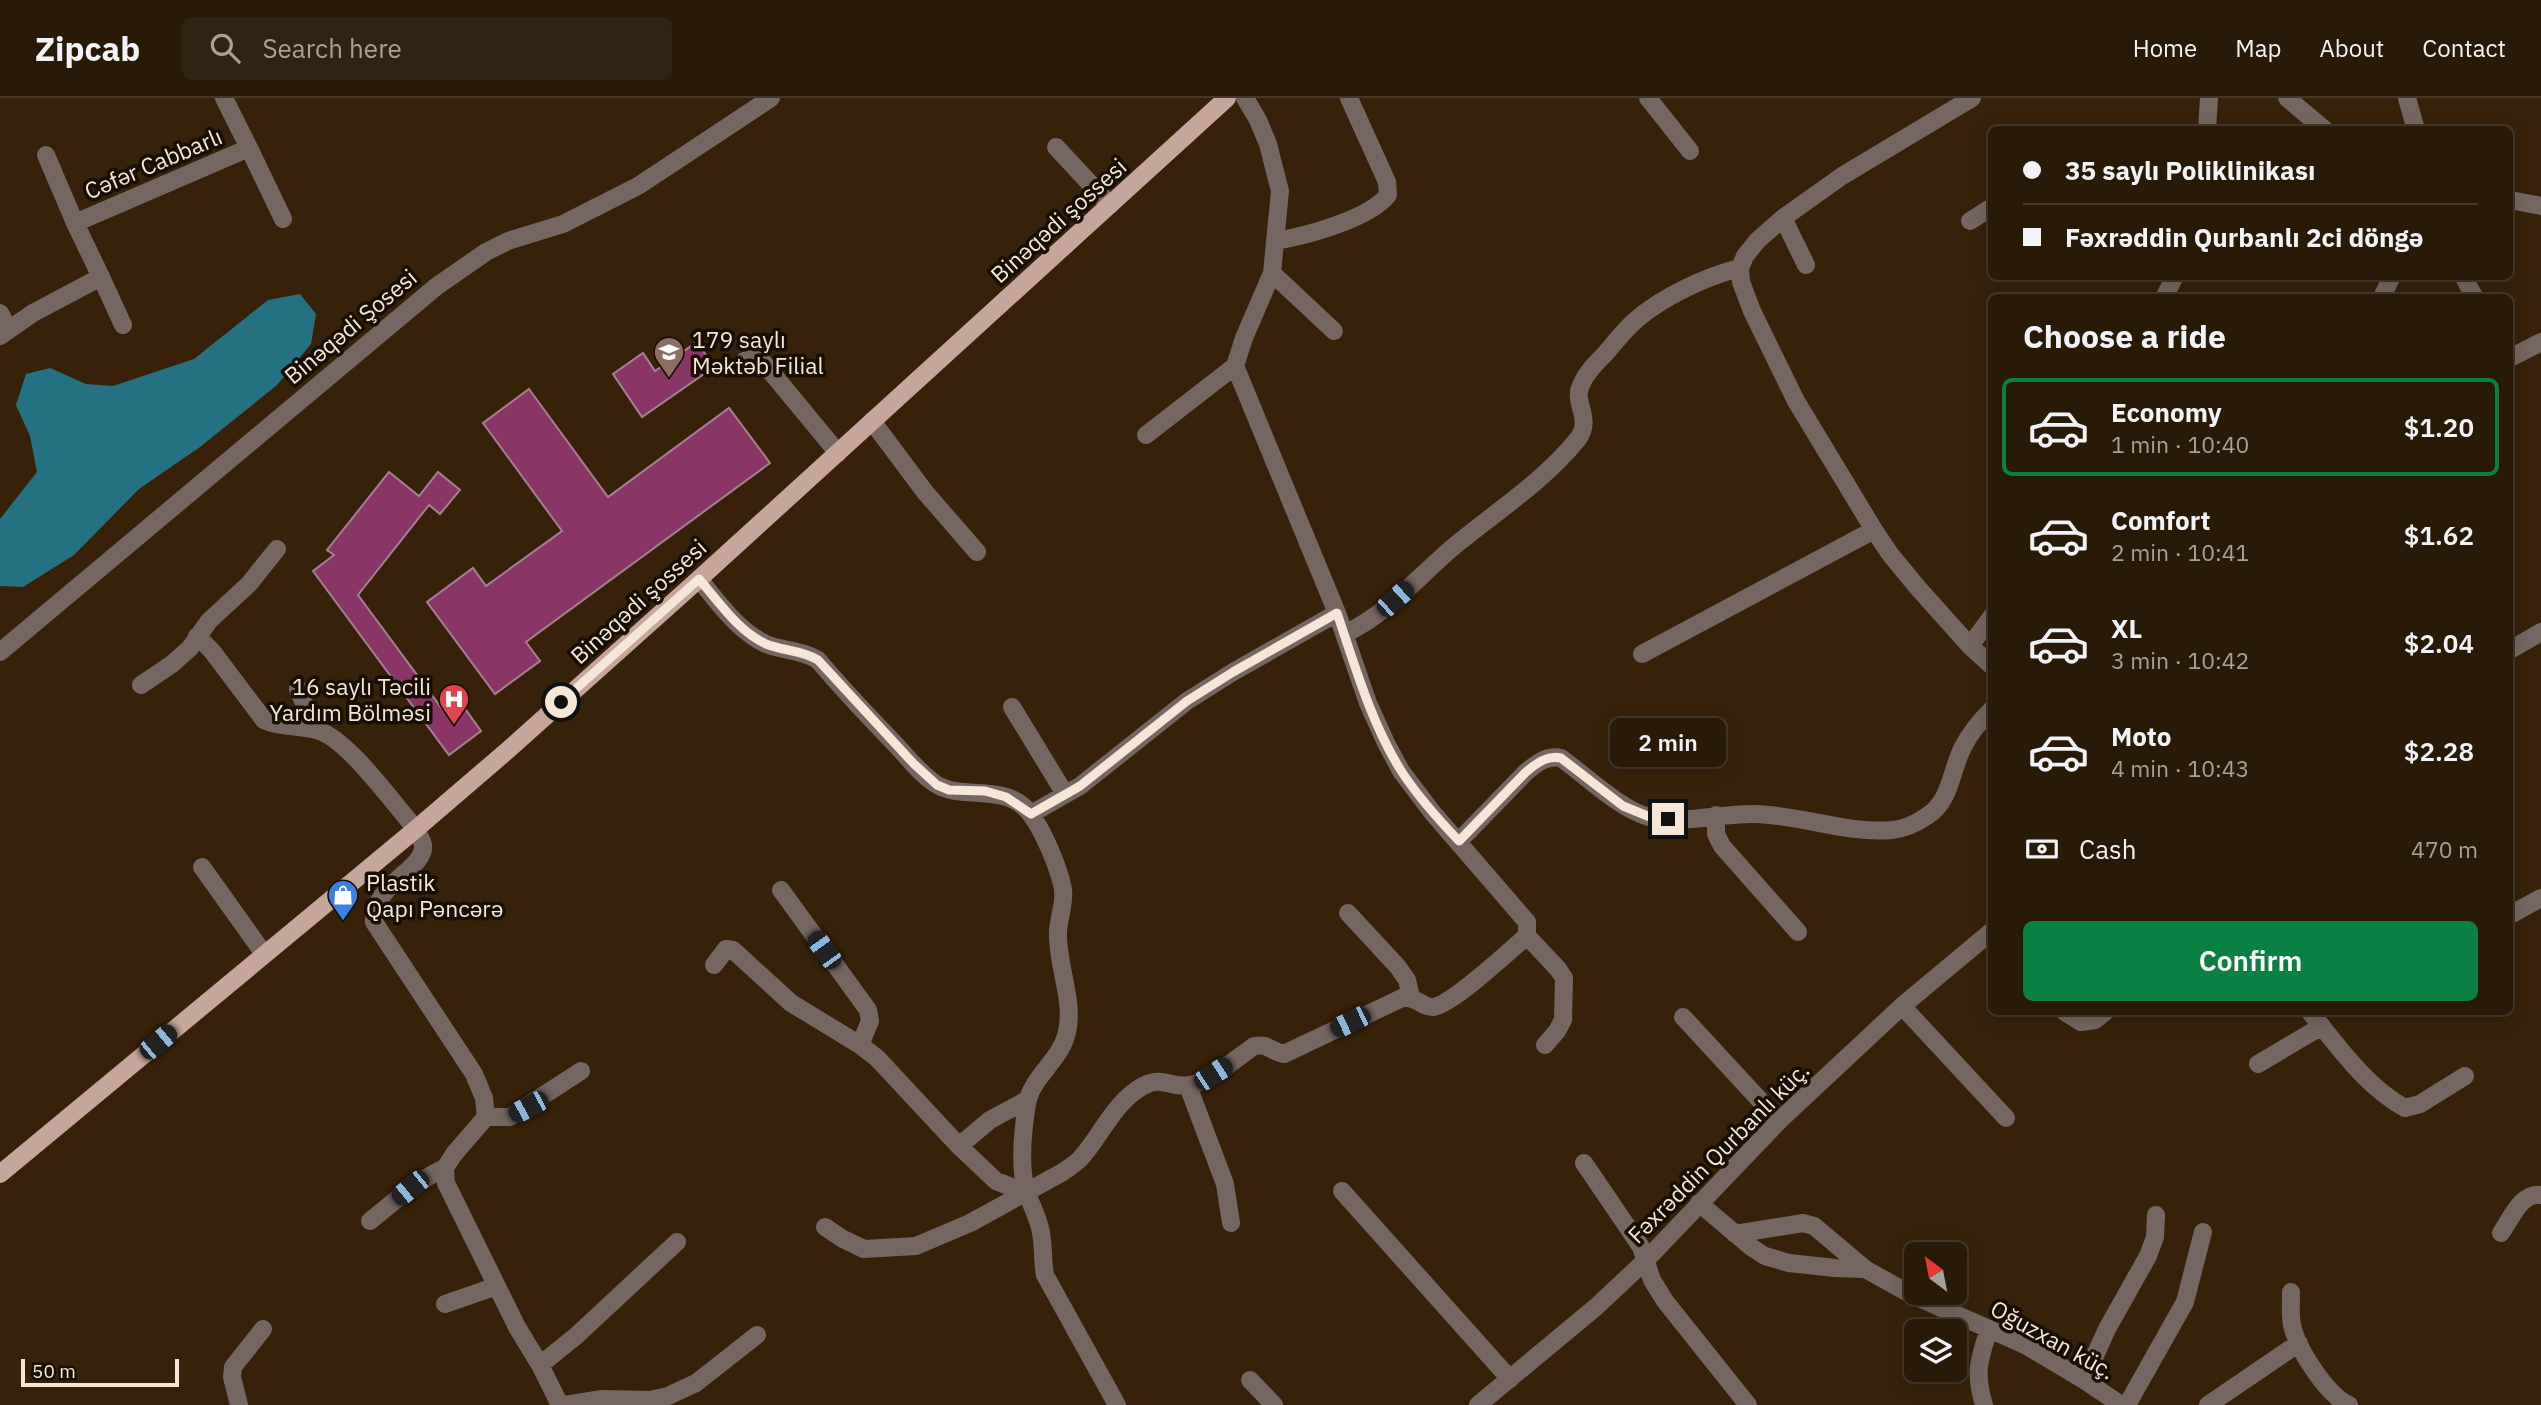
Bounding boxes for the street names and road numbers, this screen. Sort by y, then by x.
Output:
street label: Cəfər Cabbarlı [80,121,226,205]
street label: Binəqədi şossesi [984,151,1132,289]
street label: Binəqədi Şosesi [278,262,422,390]
street label: Binəqədi şossesi [564,532,712,670]
street label: Fəxrəddin Qurbanlı küç. [1621,1055,1815,1249]
street label: Oğuzxan küç. [1986,1293,2120,1385]

